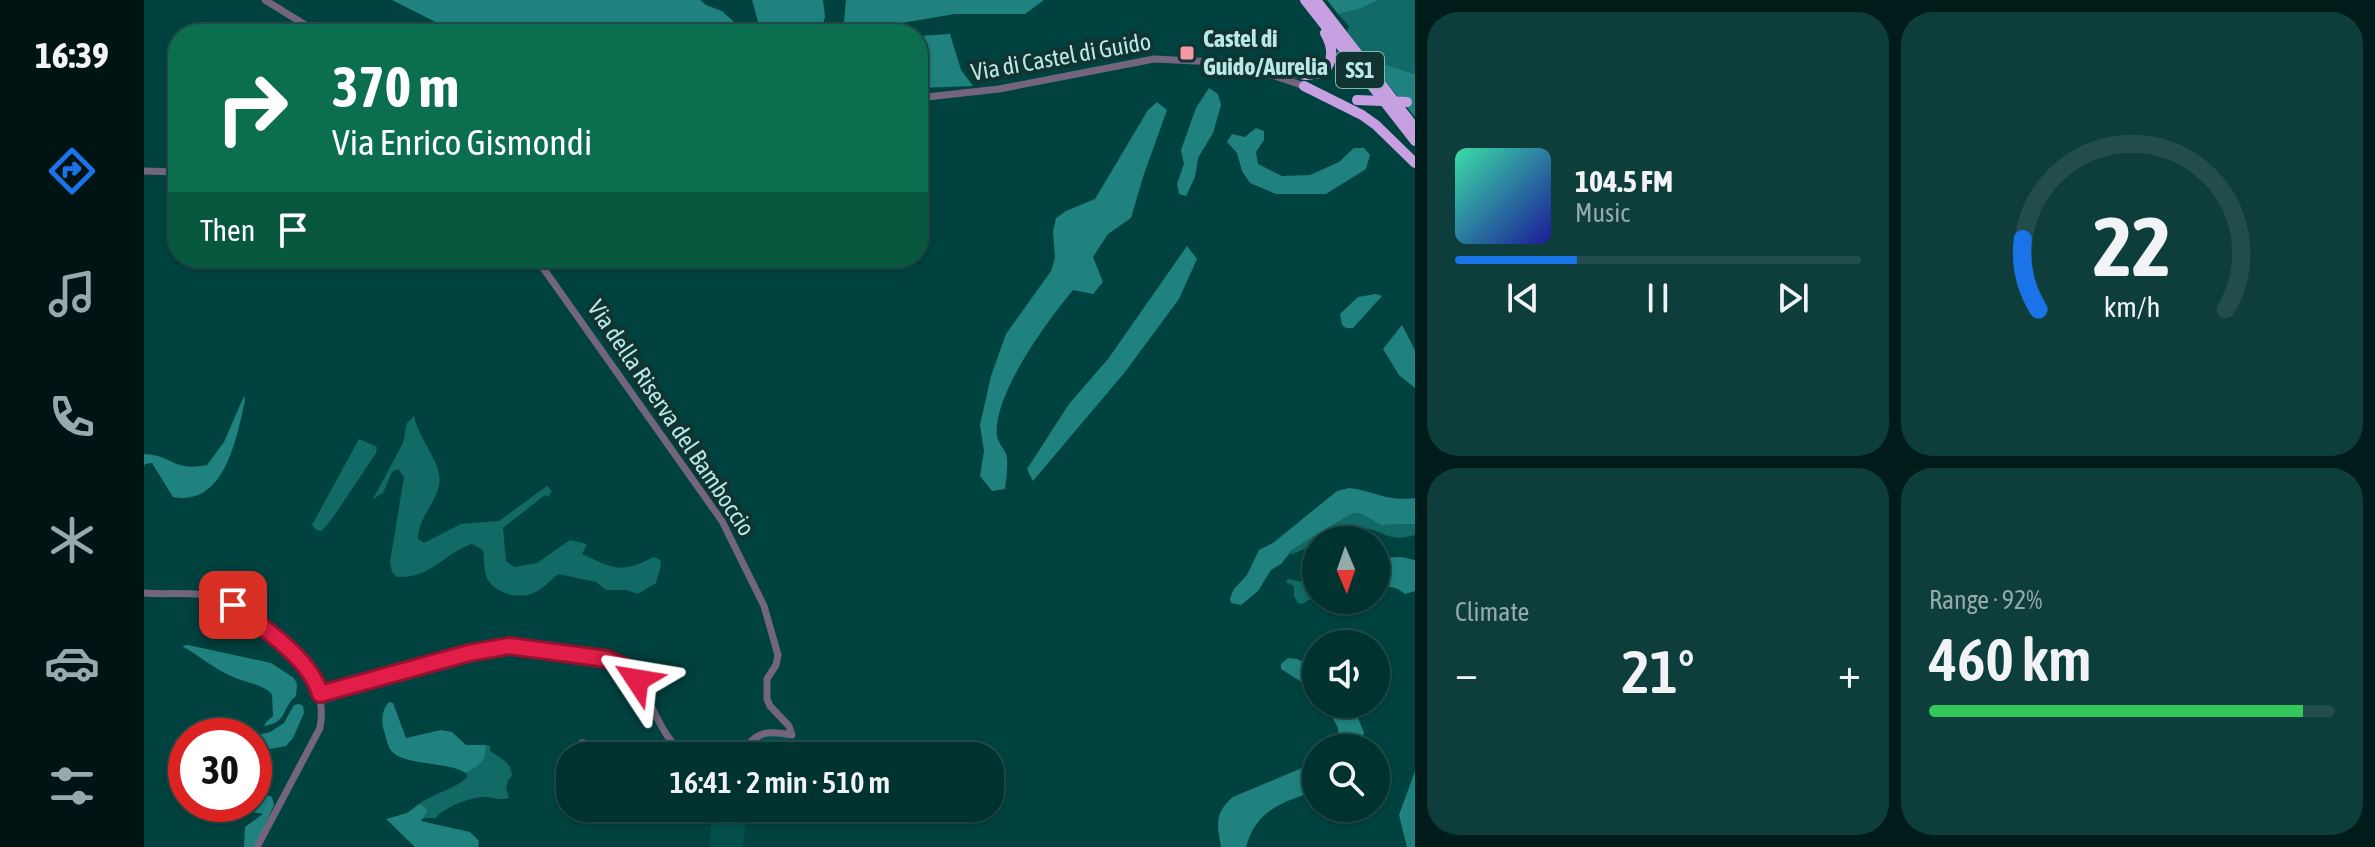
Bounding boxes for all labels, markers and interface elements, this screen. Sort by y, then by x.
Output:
place label: Castel di Guido/Aurelia [1203,25,1328,80]
street label: Via di Castel di Guido [969,27,1153,86]
text: 16:39 [35,34,109,76]
marker: Castel di Guido/Aurelia [1178,44,1196,62]
road number: SS1 [1336,52,1384,88]
text: 370 m [332,55,459,119]
icon: right [200,56,304,160]
text: Via Enrico Gismondi [332,121,592,163]
icon: directions [44,143,100,199]
text: 104.5 FM [1575,164,1673,198]
text: 22 [2093,197,2171,293]
text: Music [1575,198,1630,228]
icon: arrive [271,208,315,252]
text: Then [200,213,255,247]
icon: music [44,266,100,322]
icon: previous [1501,276,1545,320]
icon: pause [1636,276,1680,320]
icon: next [1771,276,1815,320]
text: km/h [2104,290,2160,323]
street label: Via della Riserva del Bamboccio [582,295,760,541]
icon: phone [44,389,100,445]
icon: climate [44,512,100,568]
north arrow [1302,526,1390,614]
map controls [1302,526,1390,822]
pin [199,571,267,639]
icon: arrive [211,583,255,627]
text: Range · 92% [1929,585,2042,615]
text: Climate [1455,597,1529,627]
text: 460 km [1929,625,2091,694]
button: sound [1302,630,1390,718]
icon: car [44,635,100,691]
text: 21° [1622,637,1694,706]
position arrow [595,638,679,722]
text: − [1455,647,1478,697]
text: + [1838,647,1861,697]
speed limit sign: 30 [168,718,272,822]
button: search [1302,734,1390,822]
icon: filters [44,758,100,814]
text: 16:41 · 2 min · 510 m [670,765,890,799]

